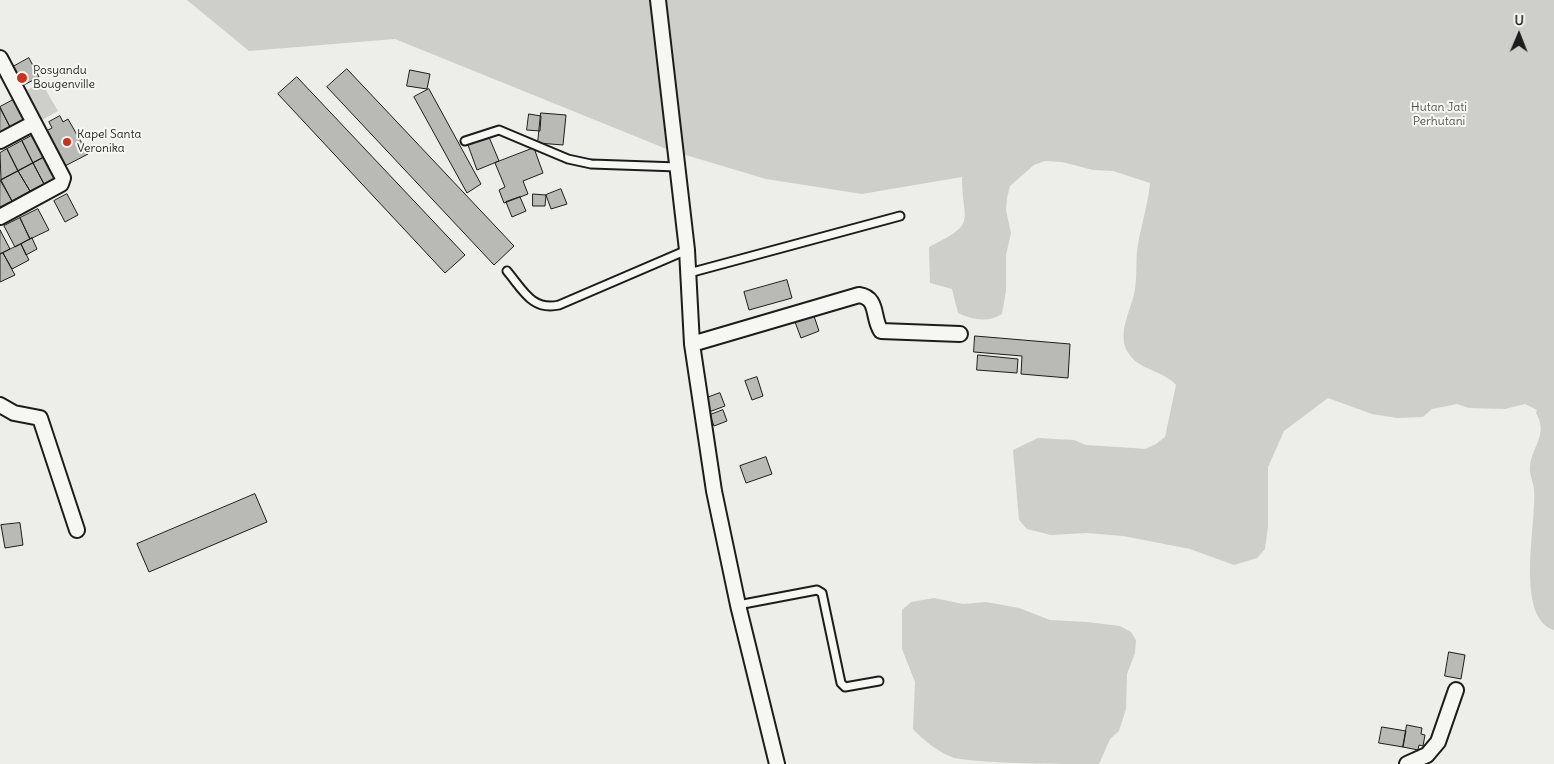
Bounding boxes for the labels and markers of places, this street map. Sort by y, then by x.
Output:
place label: Posyandu Bougenville [33,64,95,92]
marker: Posyandu Bougenville [15,71,29,85]
place label: Kapel Santa Veronika [77,128,141,156]
marker: Kapel Santa Veronika [61,136,73,148]

